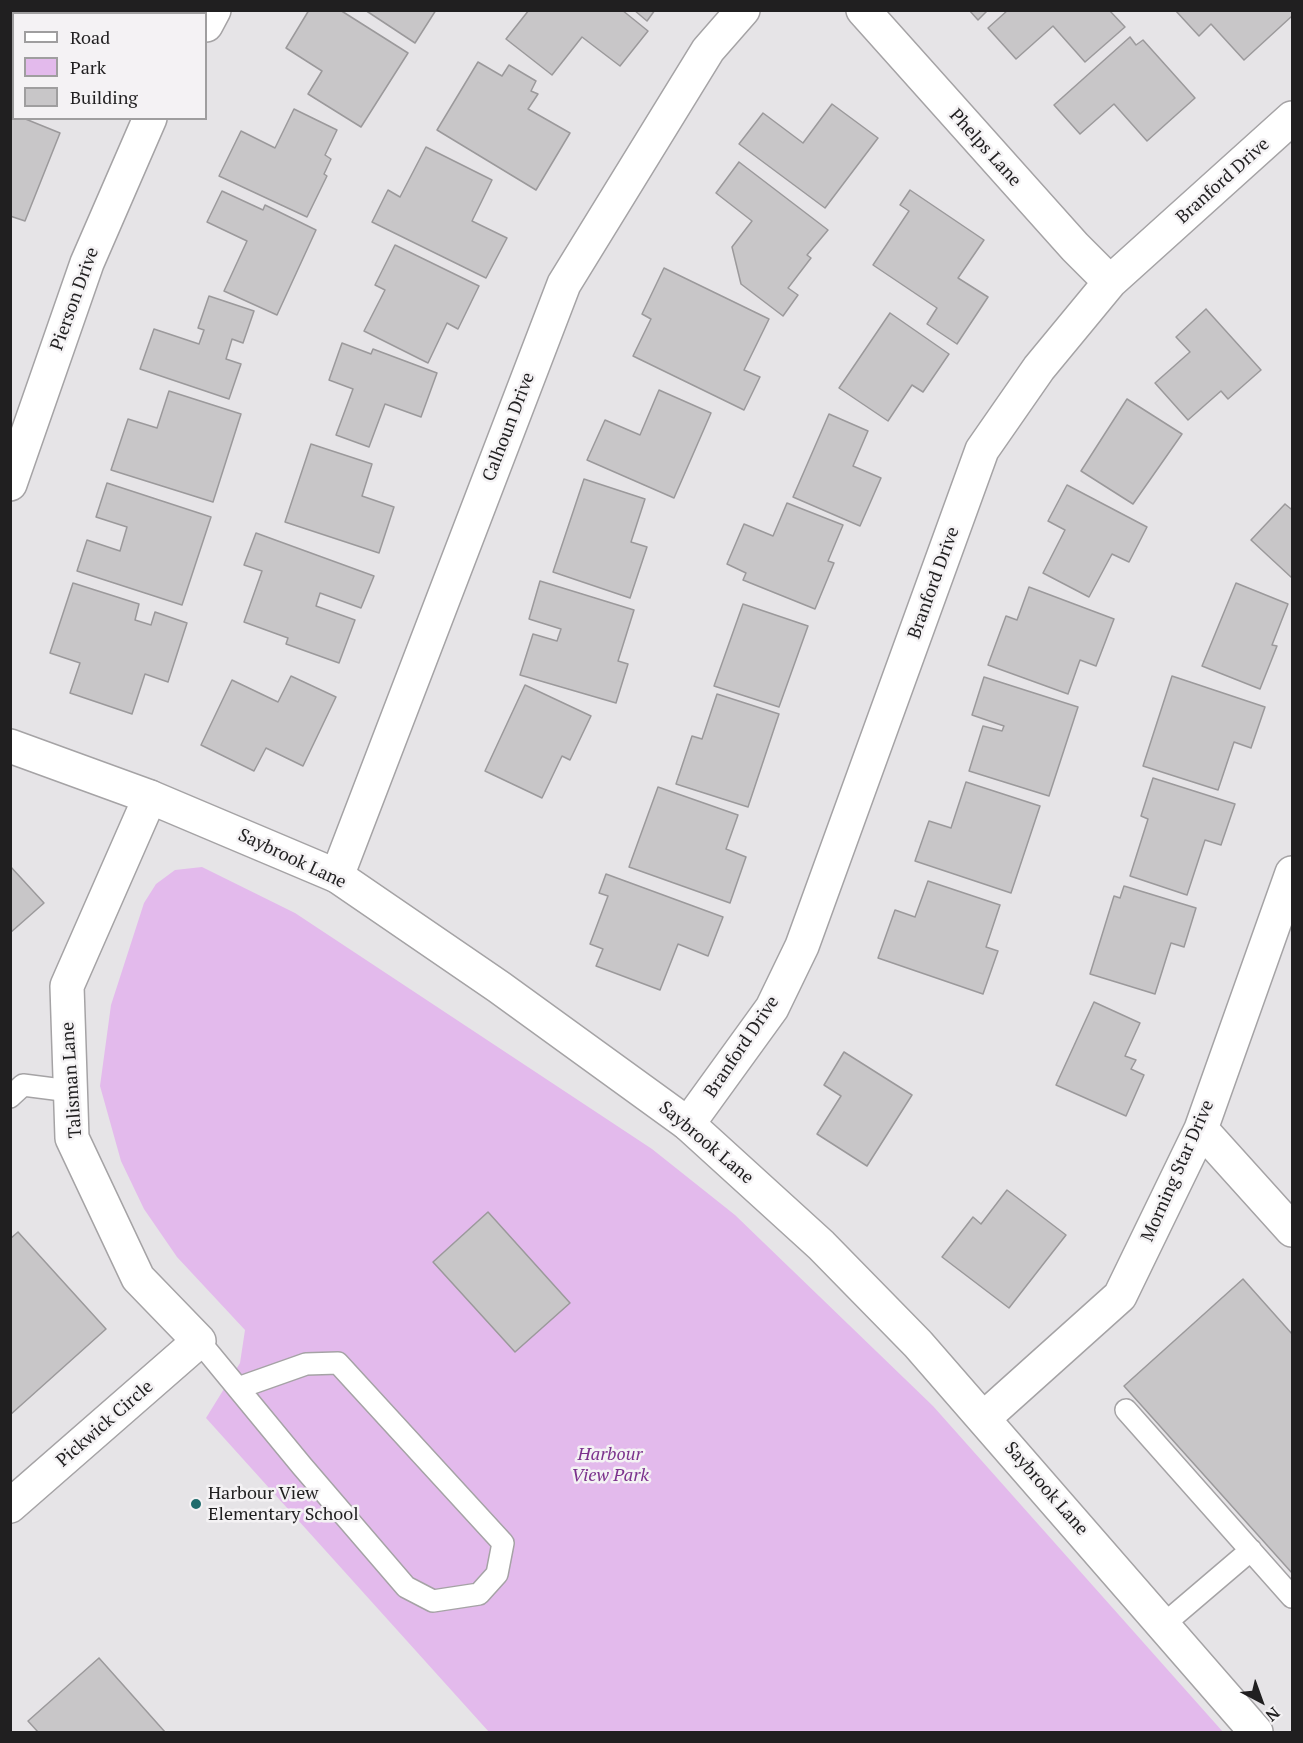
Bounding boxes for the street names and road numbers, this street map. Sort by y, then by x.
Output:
street label: Phelps Lane [945,105,1025,191]
street label: Branford Drive [1172,134,1274,228]
street label: Pierson Drive [46,245,104,353]
street label: Calhoun Drive [478,369,540,485]
street label: Branford Drive [904,524,964,642]
street label: Saybrook Lane [234,825,350,893]
street label: Branford Drive [700,992,784,1102]
street label: Talisman Lane [57,1021,87,1139]
street label: Saybrook Lane [654,1097,758,1189]
street label: Morning Star Drive [1137,1097,1219,1245]
street label: Pickwick Circle [52,1376,158,1472]
street label: Saybrook Lane [1000,1438,1092,1540]

